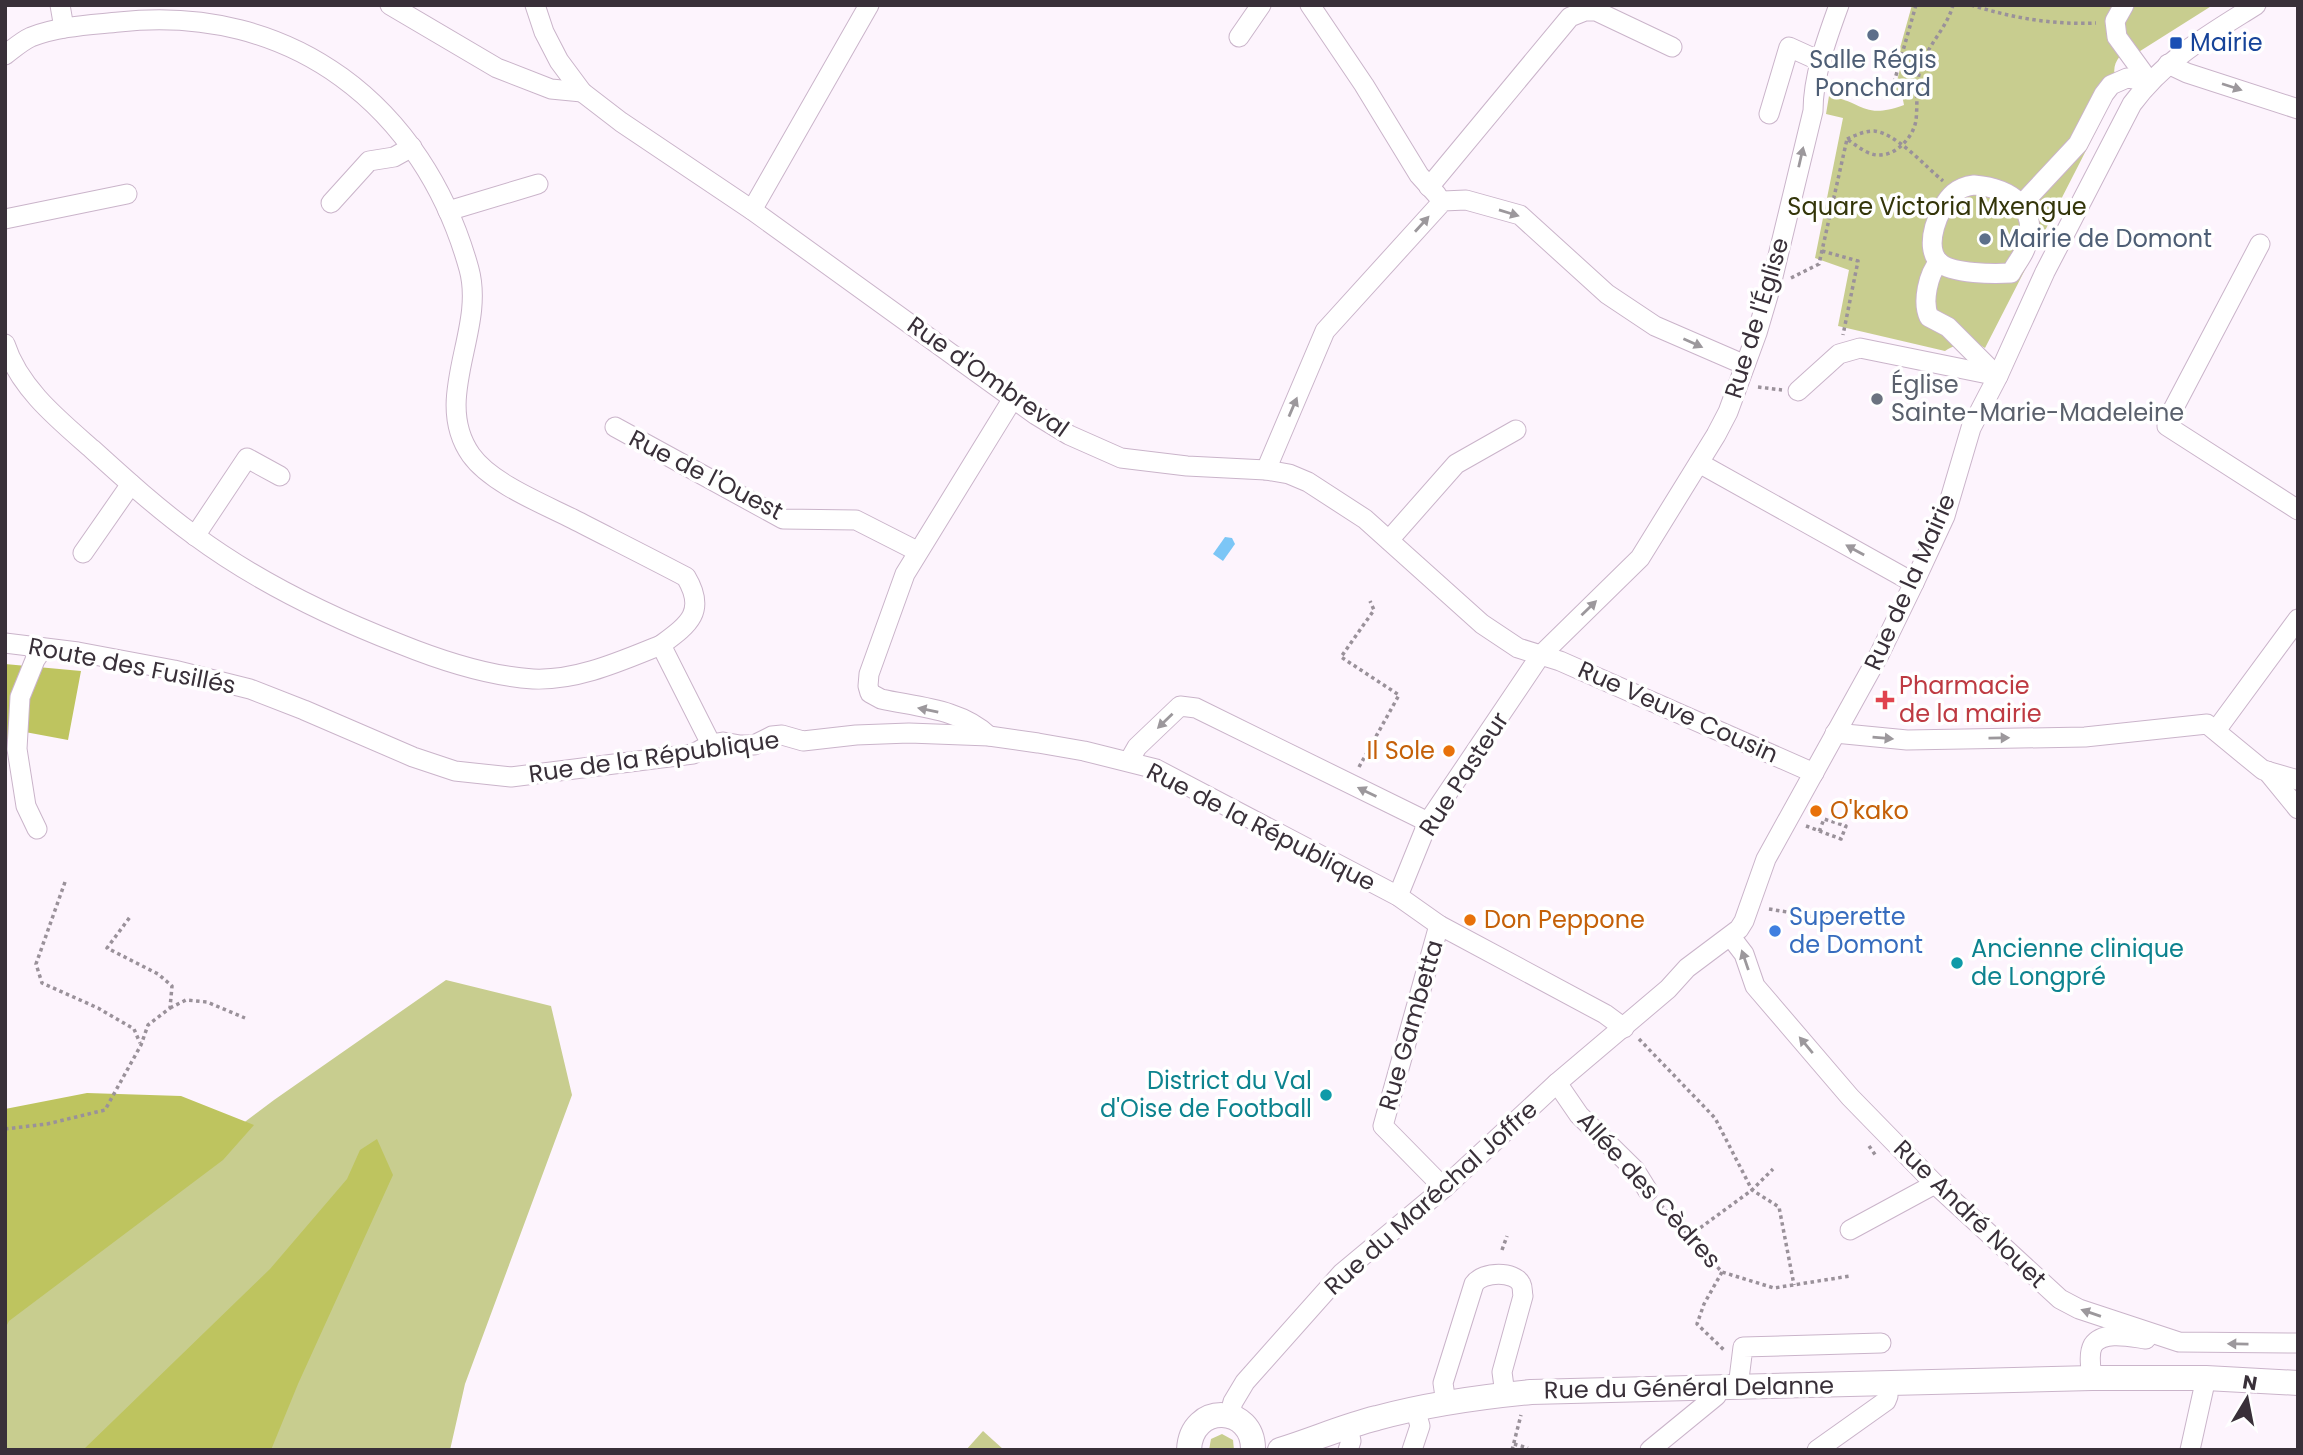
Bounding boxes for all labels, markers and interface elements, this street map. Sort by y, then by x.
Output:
place label: Mairie [2190,26,2263,59]
marker: Salle Régis Ponchard [1865,27,1881,43]
marker: Mairie [2168,35,2184,51]
place label: Salle Régis Ponchard [1809,43,1937,104]
one-way arrow [2222,83,2243,93]
one-way arrow [1796,146,1807,168]
park label: Square Victoria Mxengue [1787,190,2087,223]
one-way arrow [1499,208,1520,218]
one-way arrow [1414,216,1430,233]
place label: Mairie de Domont [1999,222,2212,255]
marker: Mairie de Domont [1977,231,1993,247]
street label: Rue de l'Église [1716,234,1797,402]
street label: Rue d'Ombreval [901,308,1076,445]
one-way arrow [1683,337,1703,349]
place label: Église Sainte-Marie-Madeleine [1891,368,2184,429]
marker: Église Sainte-Marie-Madeleine [1869,391,1885,407]
one-way arrow [1288,397,1299,418]
street label: Rue de l'Ouest [624,422,789,528]
street label: Rue de la Mairie [1856,488,1963,675]
one-way arrow [1845,544,1864,556]
one-way arrow [1581,600,1598,617]
street label: Route des Fusillés [26,629,239,702]
street label: Rue Veuve Cousin [1573,653,1783,770]
place label: Pharmacie de la mairie [1899,669,2042,730]
marker: Pharmacie de la mairie [1877,692,1893,708]
one-way arrow [917,704,939,715]
street label: Rue Pasteur [1411,705,1516,842]
one-way arrow [1157,712,1174,728]
street label: Rue de la République [526,723,781,790]
one-way arrow [1872,732,1894,743]
one-way arrow [1989,733,2011,744]
place label: Il Sole [1367,734,1435,767]
marker: Il Sole [1441,743,1457,759]
street label: Rue de la République [1141,754,1381,899]
one-way arrow [1357,787,1377,798]
place label: O'kako [1830,794,1909,827]
marker: O'kako [1808,803,1824,819]
place label: Superette de Domont [1789,900,1923,961]
place label: Don Peppone [1484,903,1645,936]
marker: Don Peppone [1462,912,1478,928]
marker: Superette de Domont [1767,923,1783,939]
place label: Ancienne clinique de Longpré [1971,932,2184,993]
street label: Rue Gambetta [1370,936,1451,1114]
one-way arrow [1739,949,1750,970]
marker: Ancienne clinique de Longpré [1949,955,1965,971]
one-way arrow [1799,1037,1814,1054]
place label: District du Val d'Oise de Football [1100,1064,1312,1125]
marker: District du Val d'Oise de Football [1318,1087,1334,1103]
street label: Rue du Maréchal Joffre [1317,1093,1544,1302]
street label: Allée des Cèdres [1570,1104,1729,1275]
street label: Rue André Nouet [1887,1132,2054,1295]
one-way arrow [2080,1307,2101,1318]
one-way arrow [2227,1338,2249,1349]
north arrow [2212,1364,2282,1434]
street label: Rue du Général Delanne [1544,1368,1834,1407]
text: N [2240,1368,2259,1397]

